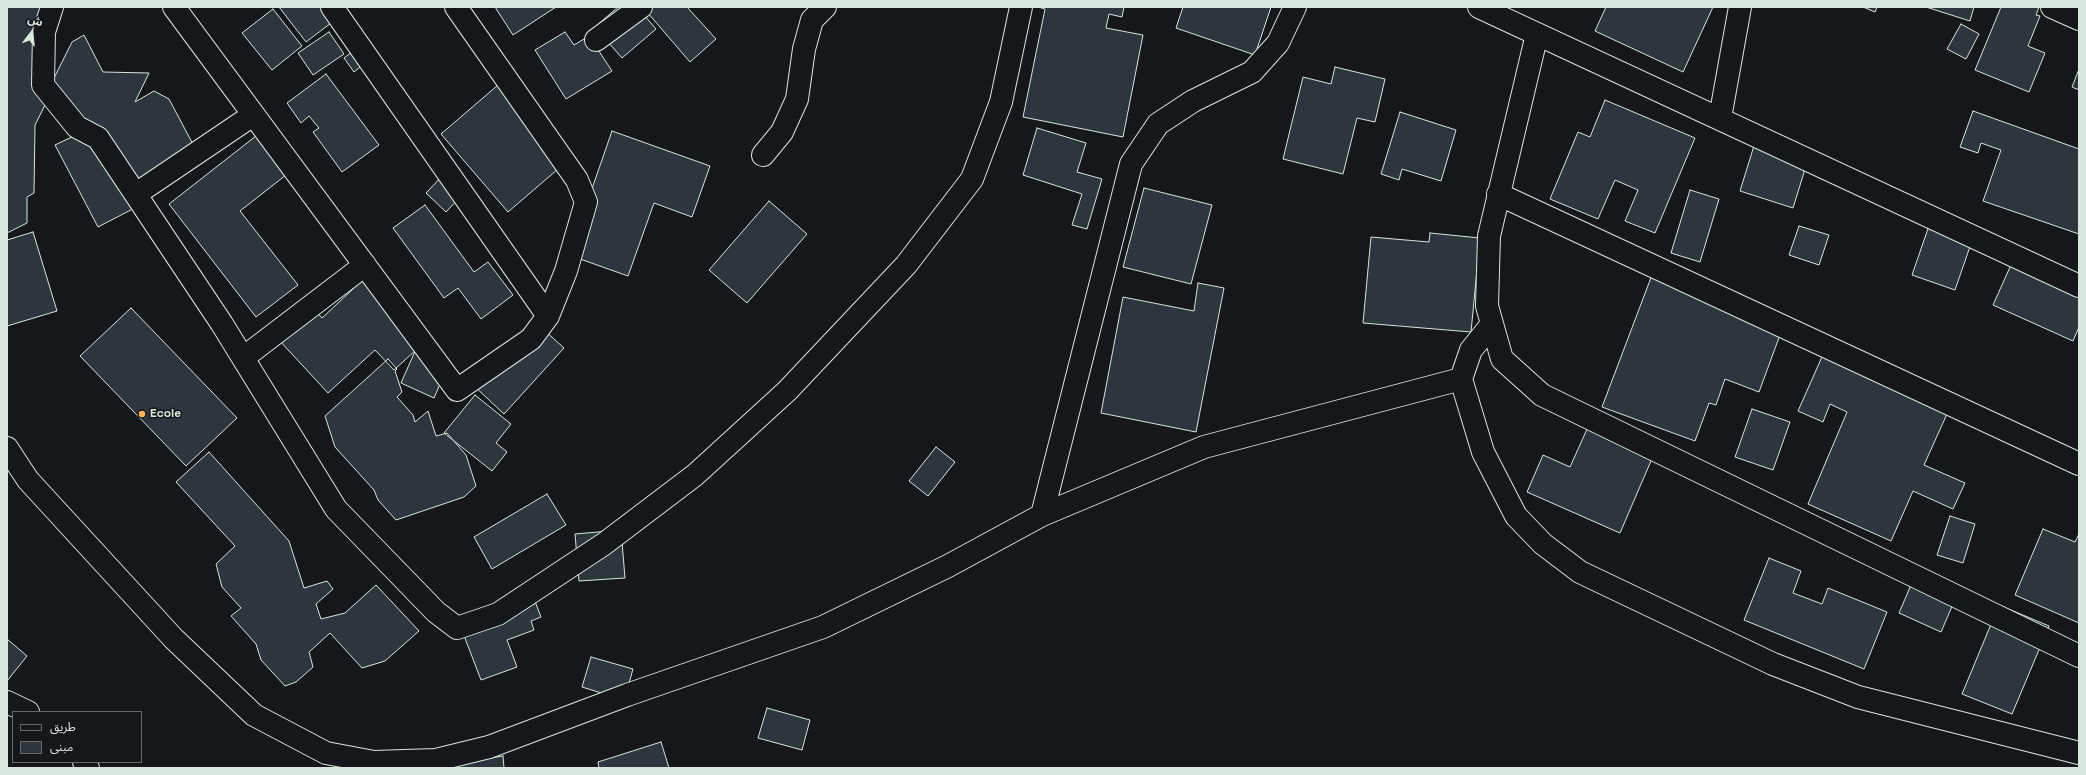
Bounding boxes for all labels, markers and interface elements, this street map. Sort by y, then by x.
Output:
north arrow [12,12,52,52]
text: ش [26,12,44,29]
place label: Ecole [150,407,181,421]
marker: Ecole [137,409,147,419]
legend [12,711,142,763]
text: طريق [50,719,76,735]
text: مبنى [50,739,73,755]

